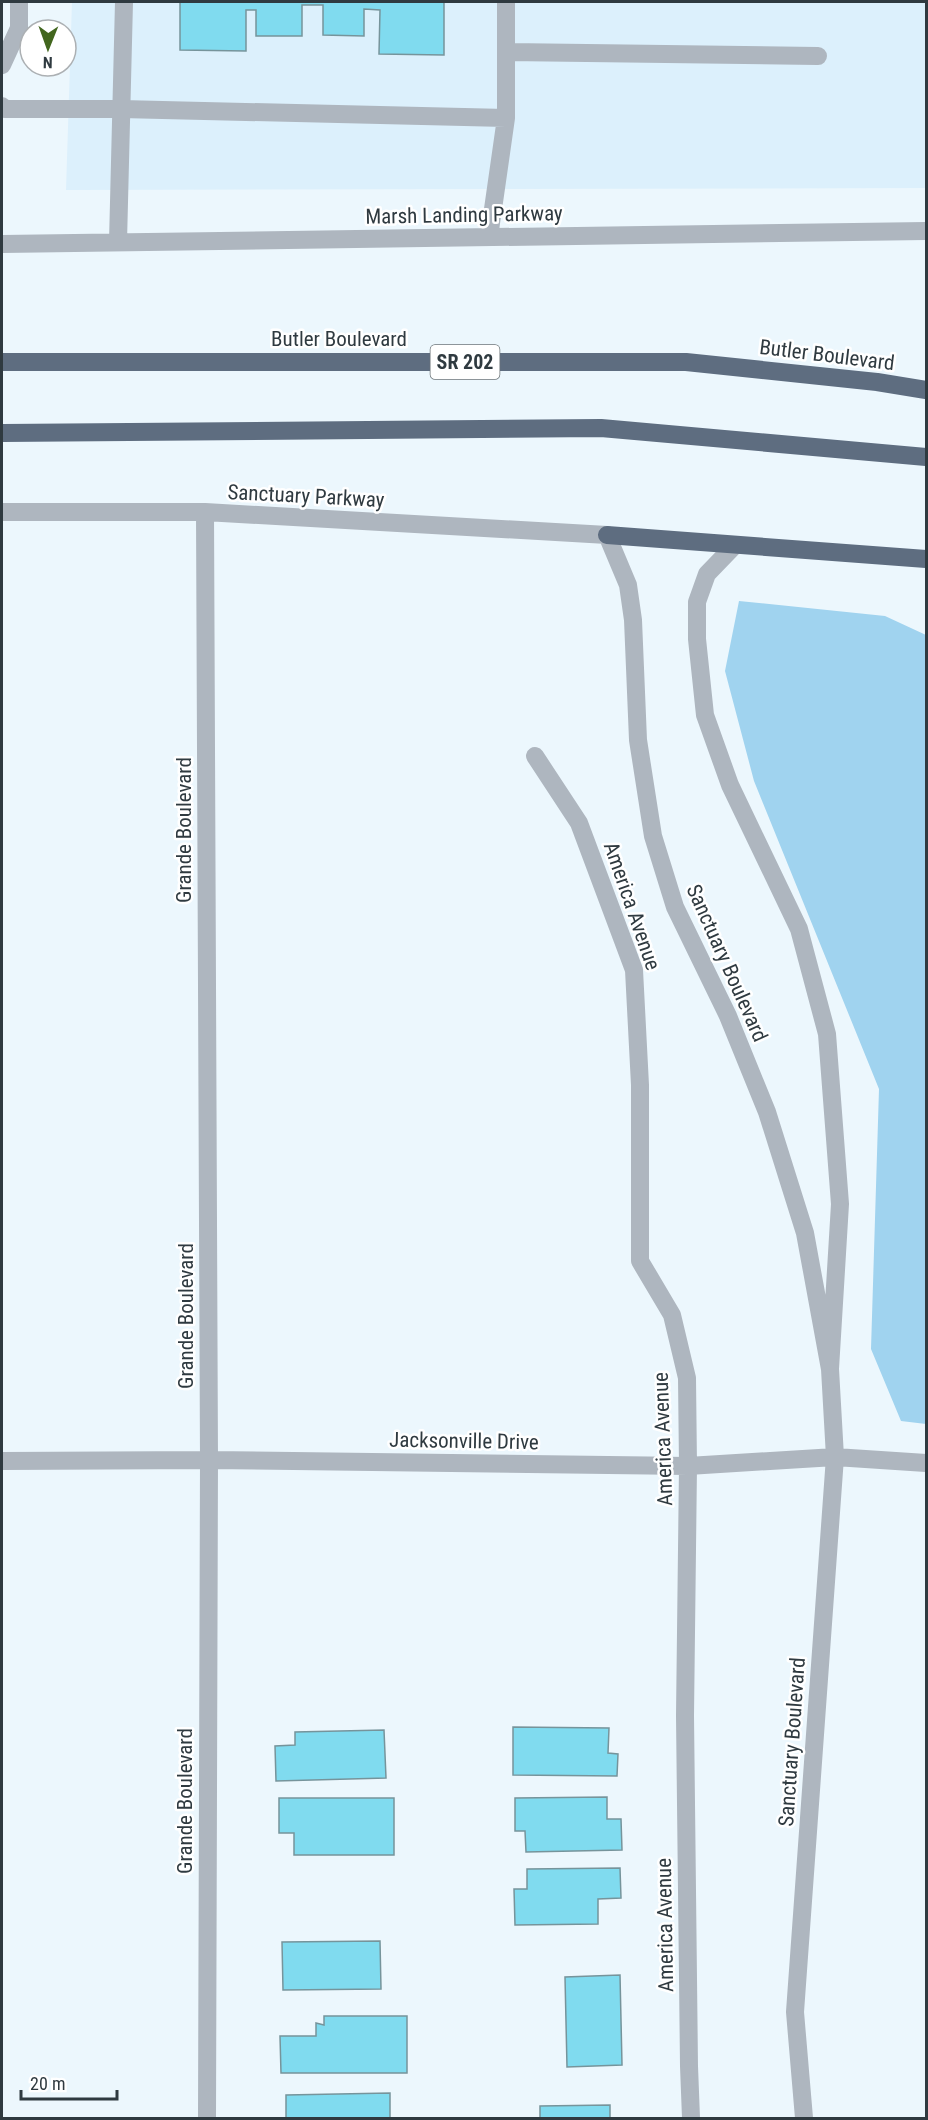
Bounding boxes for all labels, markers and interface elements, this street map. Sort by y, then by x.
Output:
north arrow [18,18,78,78]
text: N [43,53,53,72]
street label: Marsh Landing Parkway [365,201,563,229]
street label: Butler Boulevard [271,327,407,351]
street label: Butler Boulevard [758,335,896,375]
road number: SR 202 [430,345,500,379]
street label: Sanctuary Parkway [227,480,385,512]
street label: Grande Boulevard [172,757,196,903]
street label: America Avenue [599,839,665,973]
street label: Sanctuary Boulevard [682,881,772,1045]
street label: Grande Boulevard [174,1243,198,1389]
street label: America Avenue [649,1371,677,1506]
street label: Jacksonville Drive [389,1428,539,1454]
street label: Sanctuary Boulevard [774,1657,810,1827]
street label: Grande Boulevard [173,1728,197,1874]
street label: America Avenue [652,1858,678,1992]
scale bar [21,2063,117,2101]
text: 20 m [30,2073,65,2094]

